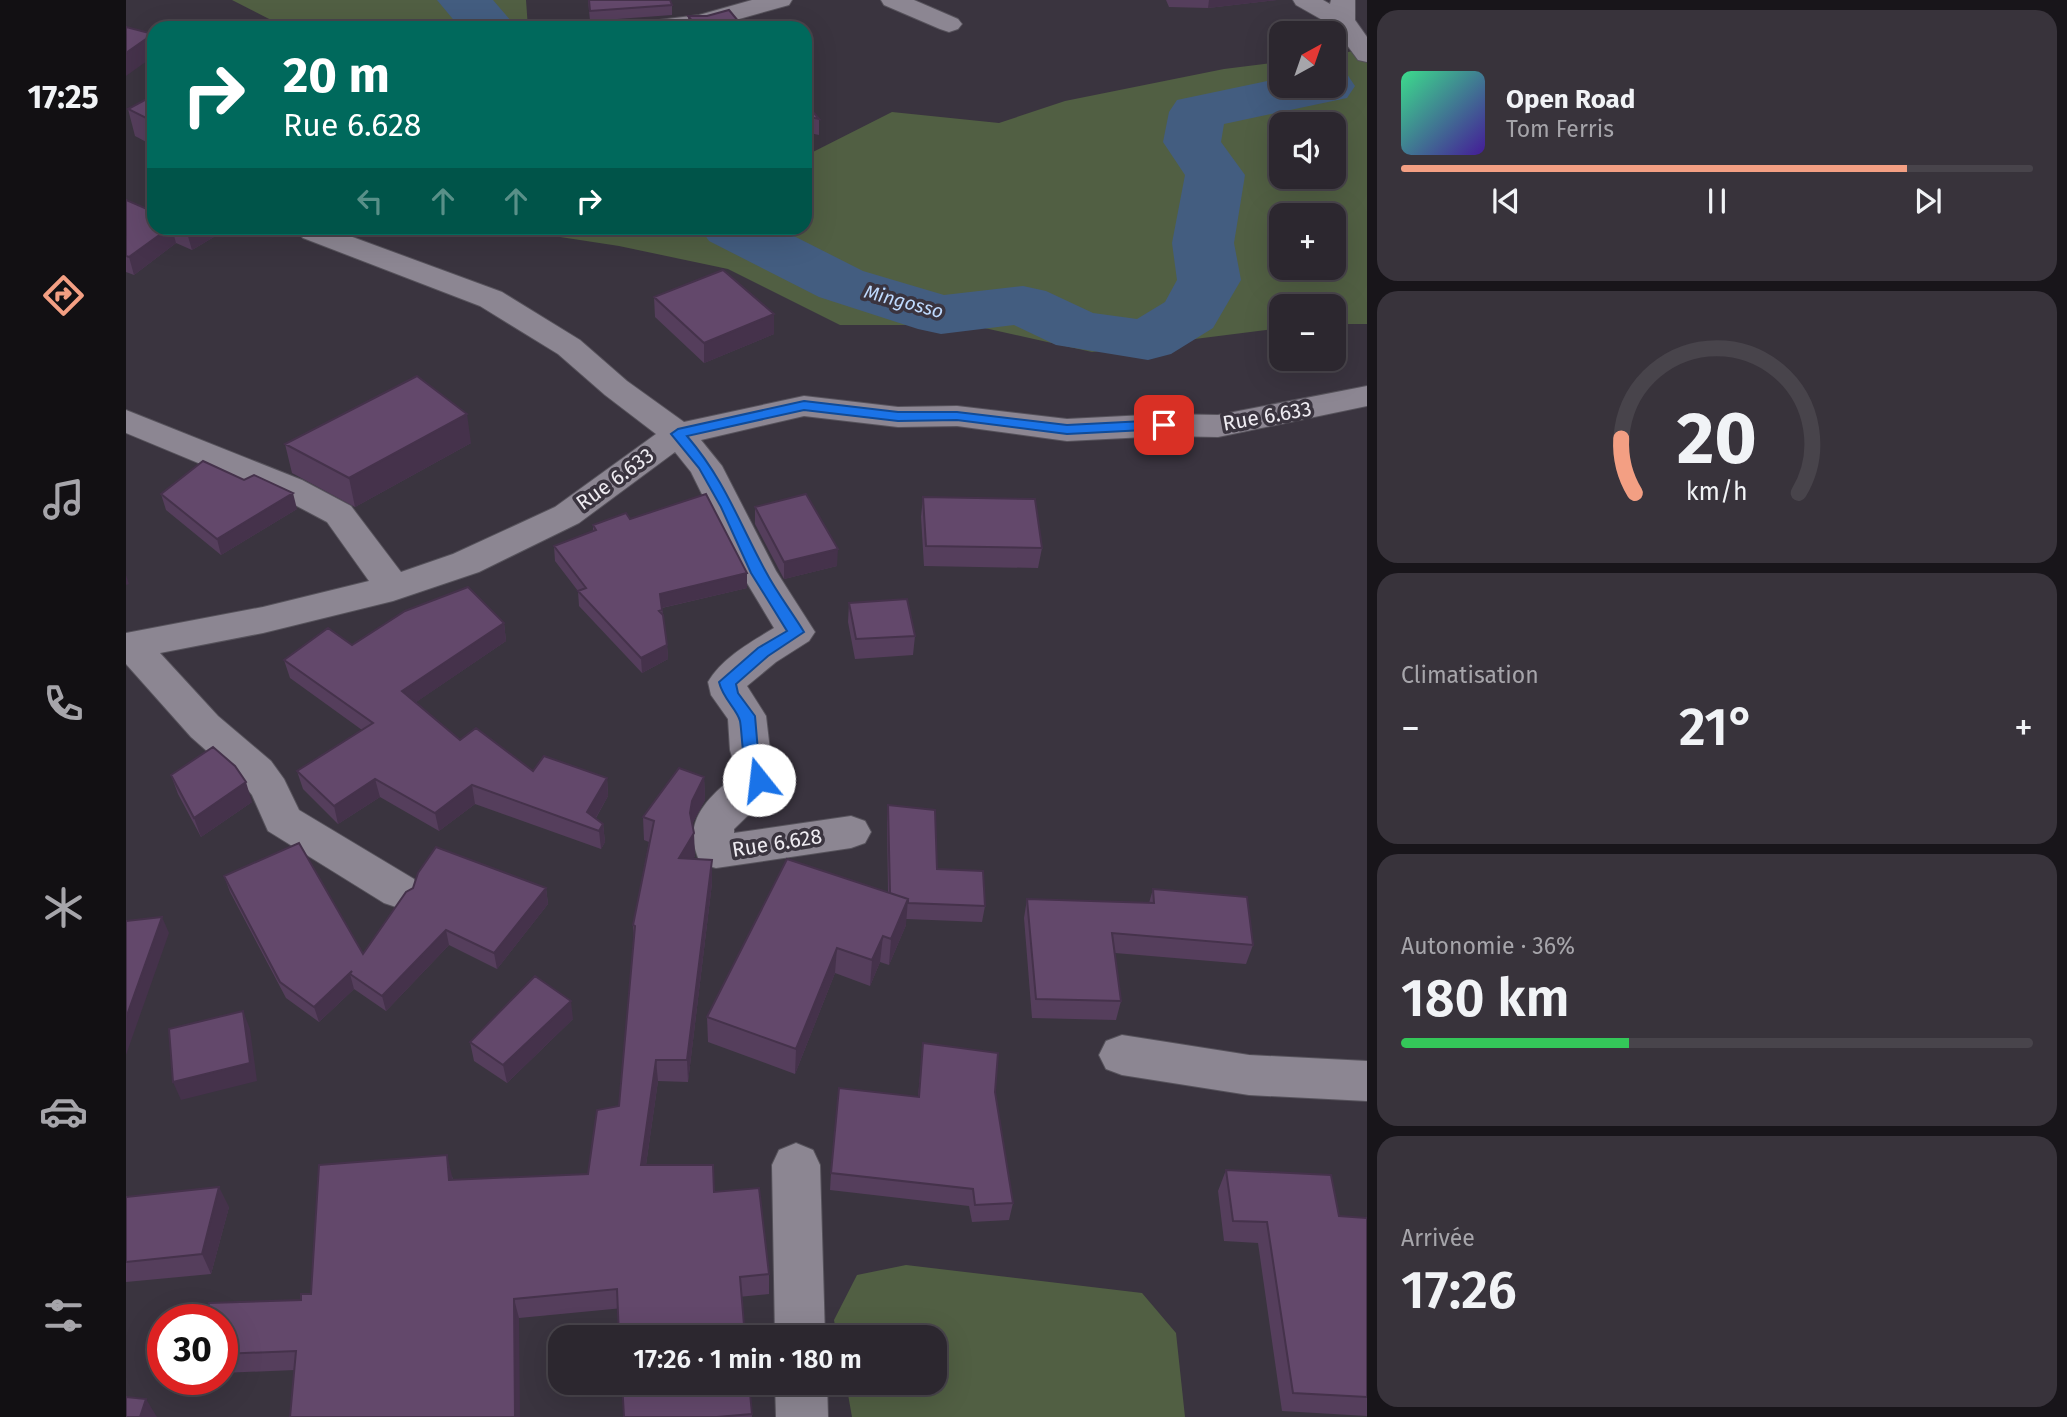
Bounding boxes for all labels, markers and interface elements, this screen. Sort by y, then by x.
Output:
north arrow [1269,21,1346,98]
map controls [1269,21,1346,371]
text: 20 m [283,46,390,105]
icon: right [168,49,259,140]
text: 17:25 [27,78,99,116]
text: Open Road [1506,84,1635,115]
text: Rue 6.628 [283,106,421,144]
button: sound [1269,112,1346,189]
text: Tom Ferris [1506,115,1614,143]
icon: left [351,182,389,220]
icon: ahead [424,182,462,220]
icon: ahead [497,182,535,220]
icon: right [570,182,608,220]
icon: previous [1487,182,1525,220]
icon: pause [1698,182,1736,220]
icon: next [1909,182,1947,220]
button: + [1269,203,1346,280]
icon: directions [39,271,88,320]
water label: Mingosso [862,280,946,323]
button: − [1269,294,1346,371]
pin [1134,395,1194,455]
street label: Rue 6.633 [1220,395,1314,437]
text: 20 [1677,396,1757,483]
icon: arrive [1145,406,1183,444]
street label: Rue 6.633 [571,442,659,516]
icon: music [39,475,88,524]
text: km/h [1686,477,1748,507]
text: Climatisation [1401,661,1539,689]
icon: phone [39,679,88,728]
text: 21° [1679,696,1755,759]
text: − [1401,705,1420,751]
text: + [2014,705,2033,751]
position arrow [722,743,796,817]
street label: Rue 6.628 [730,823,824,863]
icon: climate [39,883,88,932]
text: Autonomie · 36% [1401,932,1575,960]
text: 180 km [1401,967,1570,1030]
icon: car [39,1087,88,1136]
text: Arrivée [1401,1224,1475,1252]
text: 17:26 [1401,1259,1517,1322]
icon: filters [39,1291,88,1340]
speed limit sign: 30 [147,1304,238,1395]
text: 17:26 · 1 min · 180 m [633,1344,862,1375]

